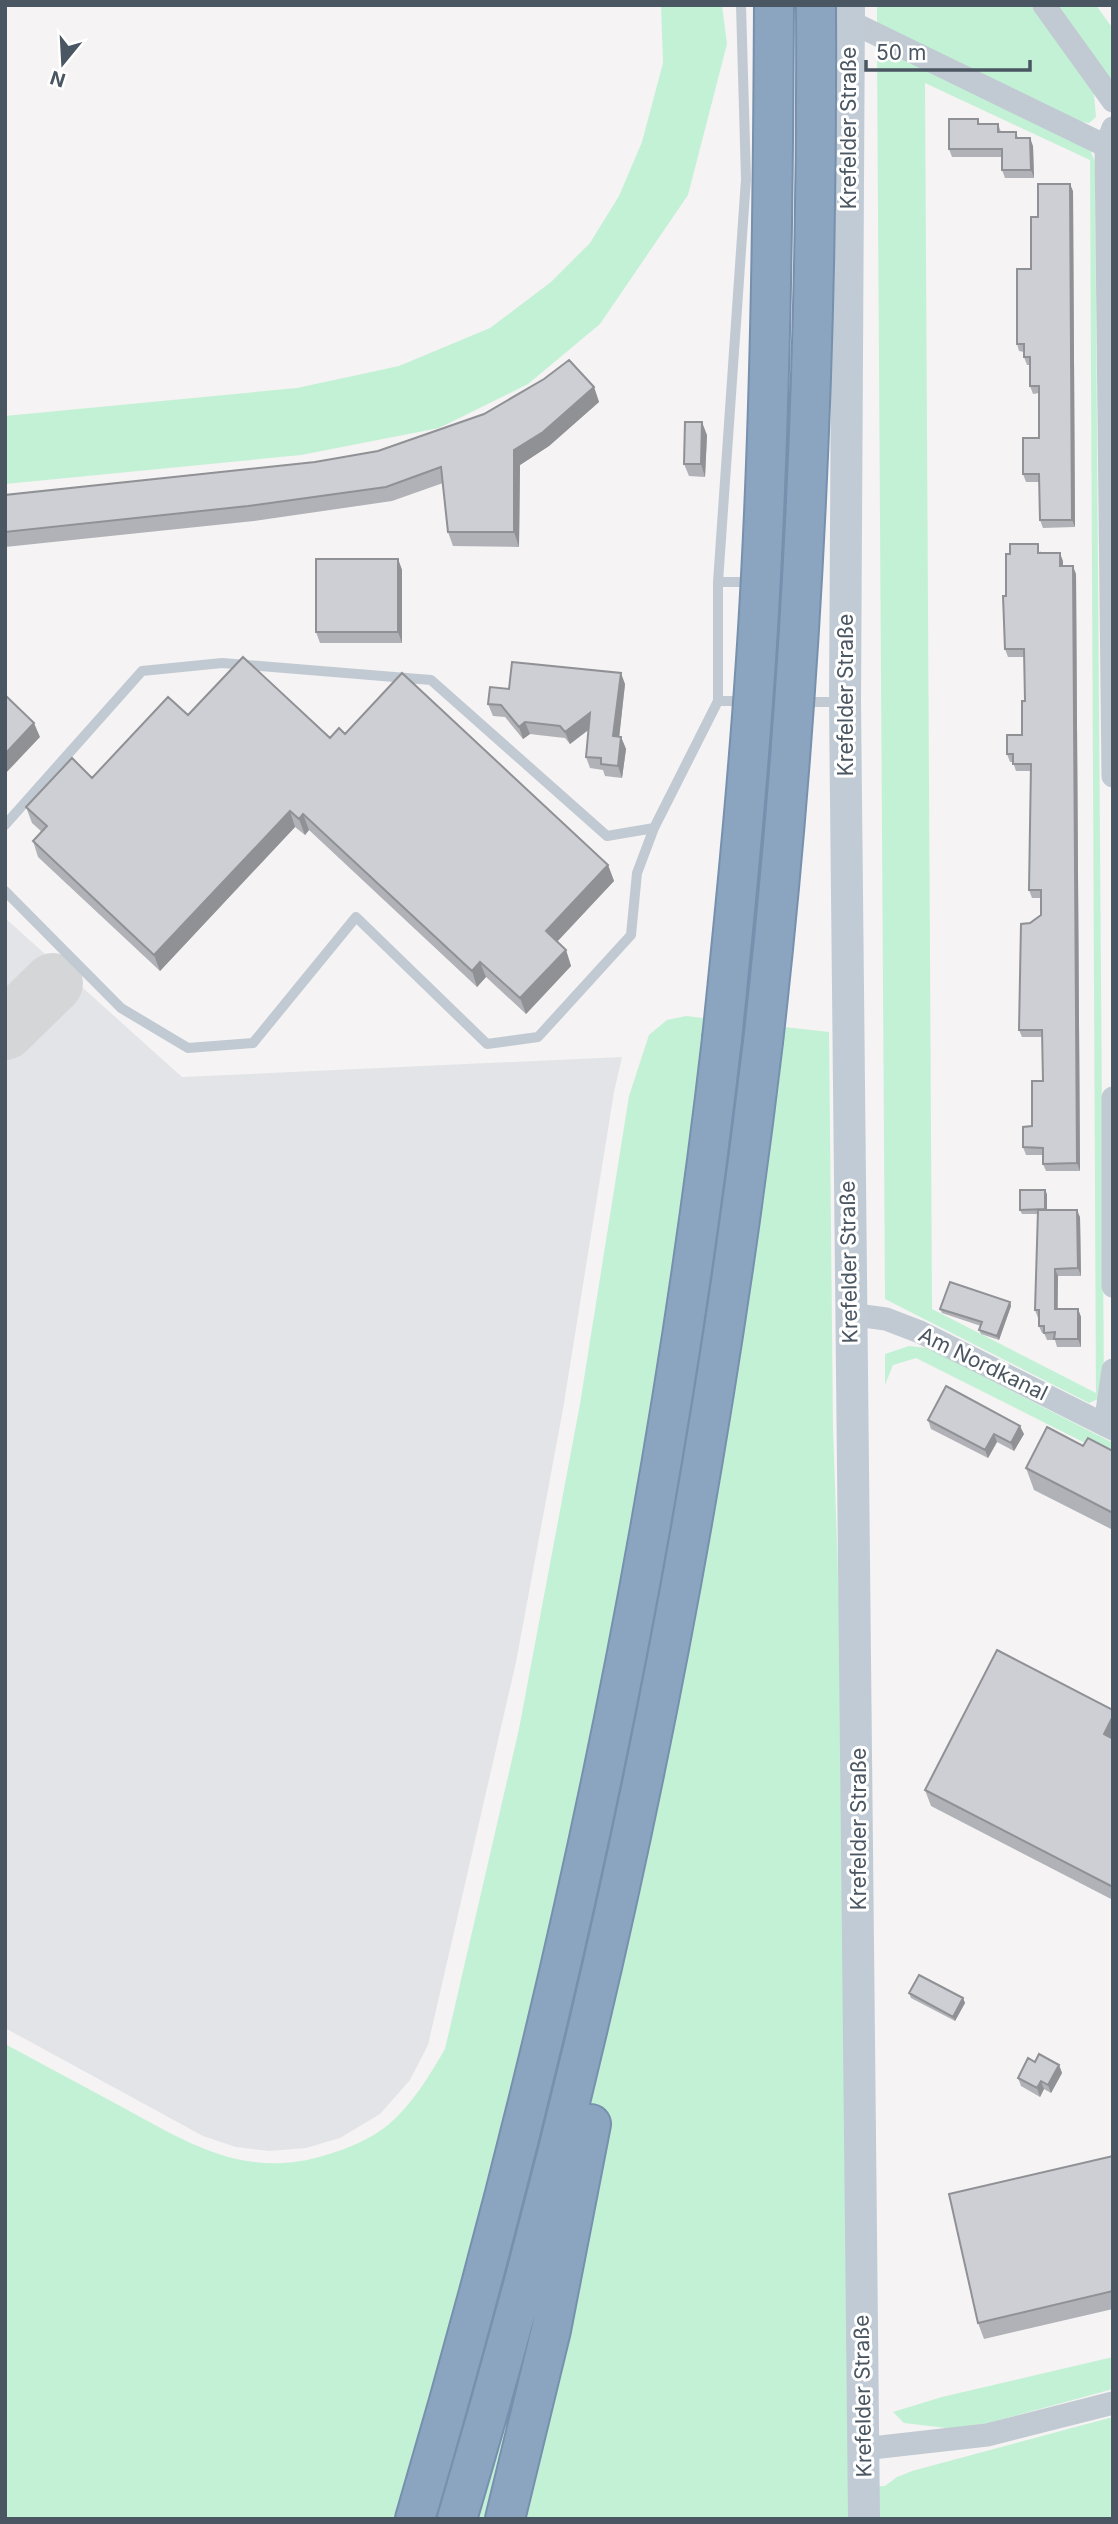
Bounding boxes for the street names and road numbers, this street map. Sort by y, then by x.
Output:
street label: Krefelder Straße [836,47,861,209]
street label: Krefelder Straße [833,614,858,776]
street label: Krefelder Straße [835,1181,862,1343]
street label: Am Nordkanal [915,1322,1052,1406]
street label: Krefelder Straße [846,1748,871,1910]
street label: Krefelder Straße [849,2315,876,2477]

